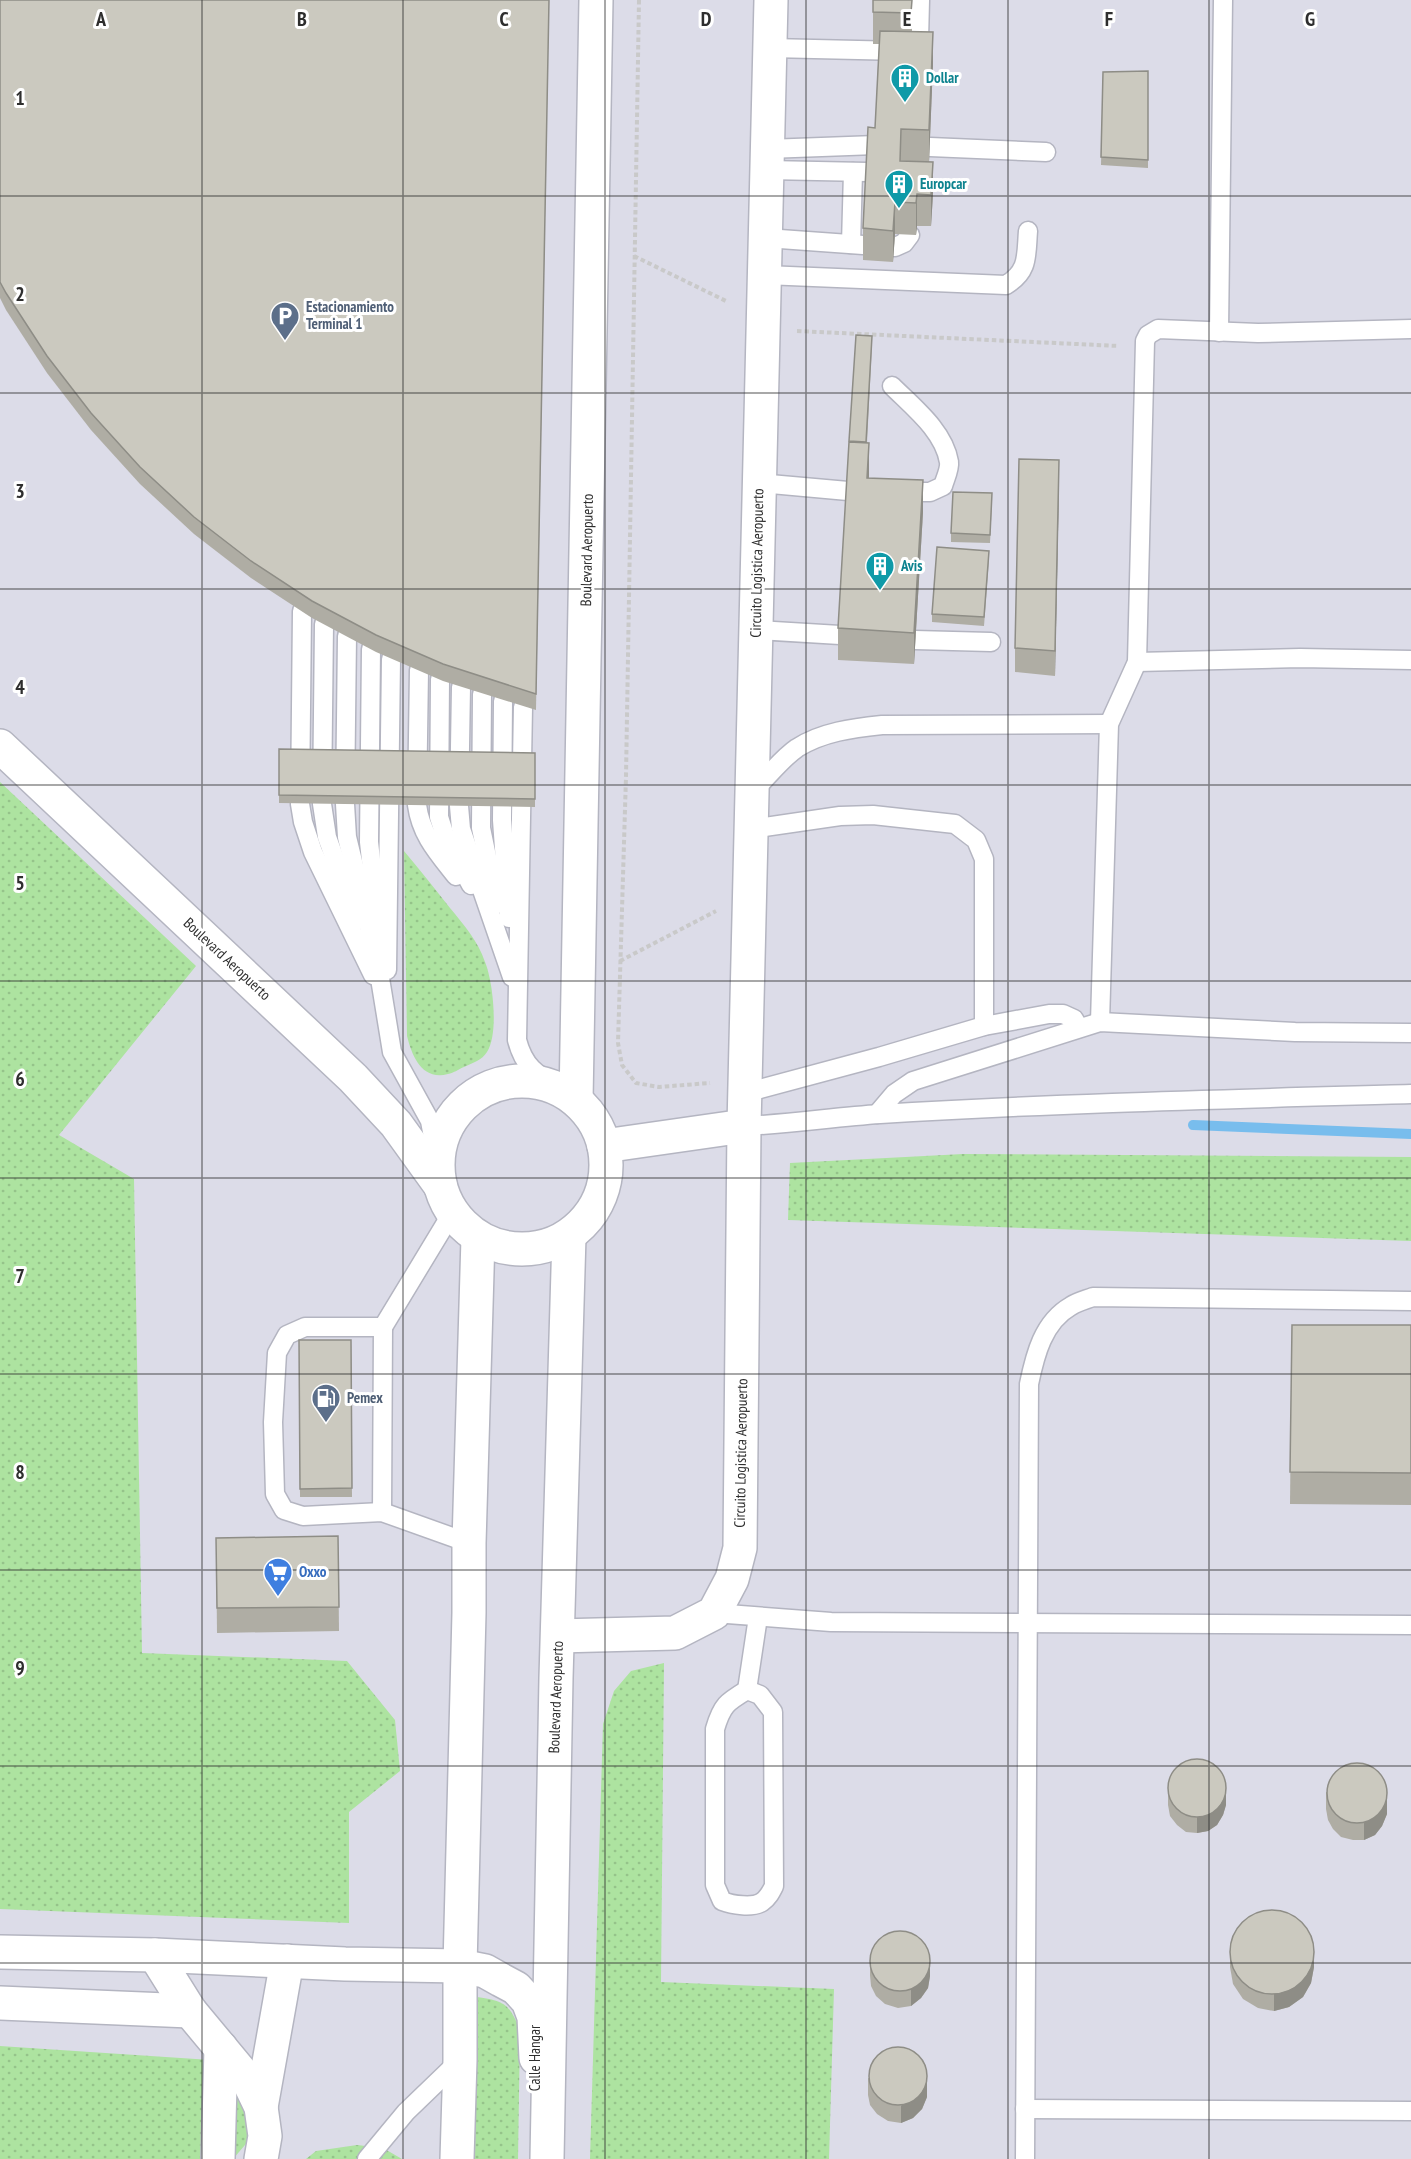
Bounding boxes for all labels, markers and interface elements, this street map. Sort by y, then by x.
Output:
text: A [95,6,107,32]
text: B [297,6,307,32]
text: C [499,6,509,32]
text: D [701,6,712,32]
text: E [903,6,911,32]
text: F [1105,6,1113,32]
text: G [1305,6,1315,32]
building icon: Dollar [889,62,921,104]
place label: Dollar [926,68,959,87]
text: 1 [15,85,25,111]
building icon: Europcar [883,168,915,210]
place label: Europcar [920,174,967,193]
text: 2 [15,281,25,307]
place label: Estacionamiento Terminal 1 [306,297,394,333]
parking icon: Estacionamiento Terminal 1 [269,300,301,342]
text: 3 [15,478,25,504]
street label: Circuito Logistica Aeropuerto [746,488,767,638]
street label: Boulevard Aeropuerto [576,494,597,606]
building icon: Avis [864,550,896,592]
place label: Avis [900,556,922,575]
text: 4 [15,674,25,700]
text: 5 [15,870,25,896]
street label: Boulevard Aeropuerto [180,913,275,1004]
text: 6 [15,1066,25,1092]
text: 7 [15,1263,25,1289]
street label: Circuito Logistica Aeropuerto [730,1378,751,1528]
fuel station icon: Pemex [310,1382,342,1424]
place label: Pemex [347,1388,383,1407]
text: 8 [15,1459,25,1485]
supermarket icon: Oxxo [262,1556,294,1598]
place label: Oxxo [299,1562,327,1581]
street label: Boulevard Aeropuerto [544,1640,567,1754]
text: 9 [15,1655,25,1681]
street label: Calle Hangar [525,2024,544,2091]

